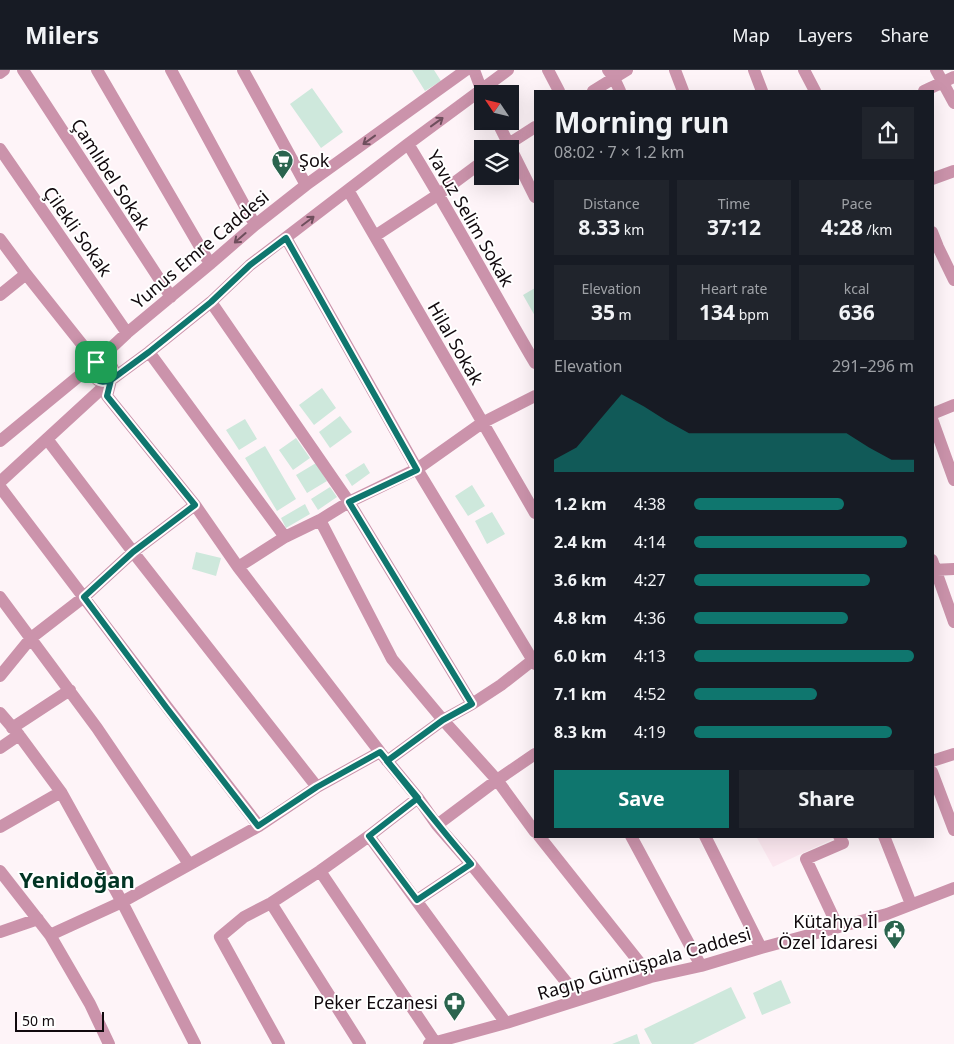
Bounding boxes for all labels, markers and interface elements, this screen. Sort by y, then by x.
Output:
text: Milers [25,18,99,51]
text: Map [732,23,770,47]
text: Layers [798,23,853,47]
text: Share [881,23,929,47]
north arrow [474,85,519,130]
map controls [474,85,519,185]
text: Morning run [554,103,729,141]
button: share [862,107,914,159]
street label: Çamlıbel Sokak [66,114,156,235]
one-way arrow [430,117,444,127]
one-way arrow [363,134,376,145]
button: layers [474,140,519,185]
text: 08:02 · 7 × 1.2 km [554,141,684,163]
street label: Yavuz Selim Sokak [422,145,520,291]
supermarket icon: Şok [271,148,295,179]
place label: Şok [299,148,330,172]
street label: Çilekli Sokak [38,181,118,281]
street label: Yunus Emre Caddesi [126,184,274,314]
text: Distance [583,194,640,213]
text: Time [718,194,750,213]
text: Pace [841,194,872,213]
text: 8.33 [578,213,620,241]
text: 37:12 [707,213,761,241]
text: 4:28 [821,213,863,241]
one-way arrow [301,215,314,226]
text: km [620,220,644,239]
text: /km [863,220,892,239]
one-way arrow [234,232,247,244]
text: Elevation [581,279,641,298]
text: Heart rate [701,279,767,298]
text: kcal [844,279,869,298]
street label: Hilal Sokak [423,297,490,389]
text: 35 [591,298,615,326]
text: 134 [699,298,735,326]
text: 636 [839,298,875,326]
text: m [615,305,632,324]
text: bpm [735,305,769,324]
pin [75,341,117,383]
icon: arrive [82,348,110,376]
text: Elevation [554,355,622,377]
text: 291–296 m [832,355,914,377]
text: 1.2 km [554,493,606,515]
text: 4:38 [634,493,666,515]
text: 2.4 km [554,531,606,553]
text: 4:14 [634,531,666,553]
text: 3.6 km [554,569,606,591]
text: 4:27 [634,569,666,591]
text: 4.8 km [554,607,606,629]
text: 4:36 [634,607,666,629]
text: 6.0 km [554,645,606,667]
text: 4:13 [634,645,666,667]
text: 7.1 km [554,683,606,705]
text: 4:52 [634,683,666,705]
text: 8.3 km [554,721,606,743]
text: 4:19 [634,721,666,743]
button: Save [554,770,729,828]
button: Share [739,770,914,828]
district label: Yenidoğan [19,864,135,894]
place label: Kütahya İl Özel İdaresi [778,909,878,954]
public building icon: Kütahya İl Özel İdaresi [882,919,906,950]
street label: Ragıp Gümüşpala Caddesi [534,921,754,1005]
place label: Peker Eczanesi [313,990,438,1014]
pharmacy icon: Peker Eczanesi [442,990,466,1021]
scale bar [15,1009,104,1032]
text: 50 m [22,1011,55,1030]

